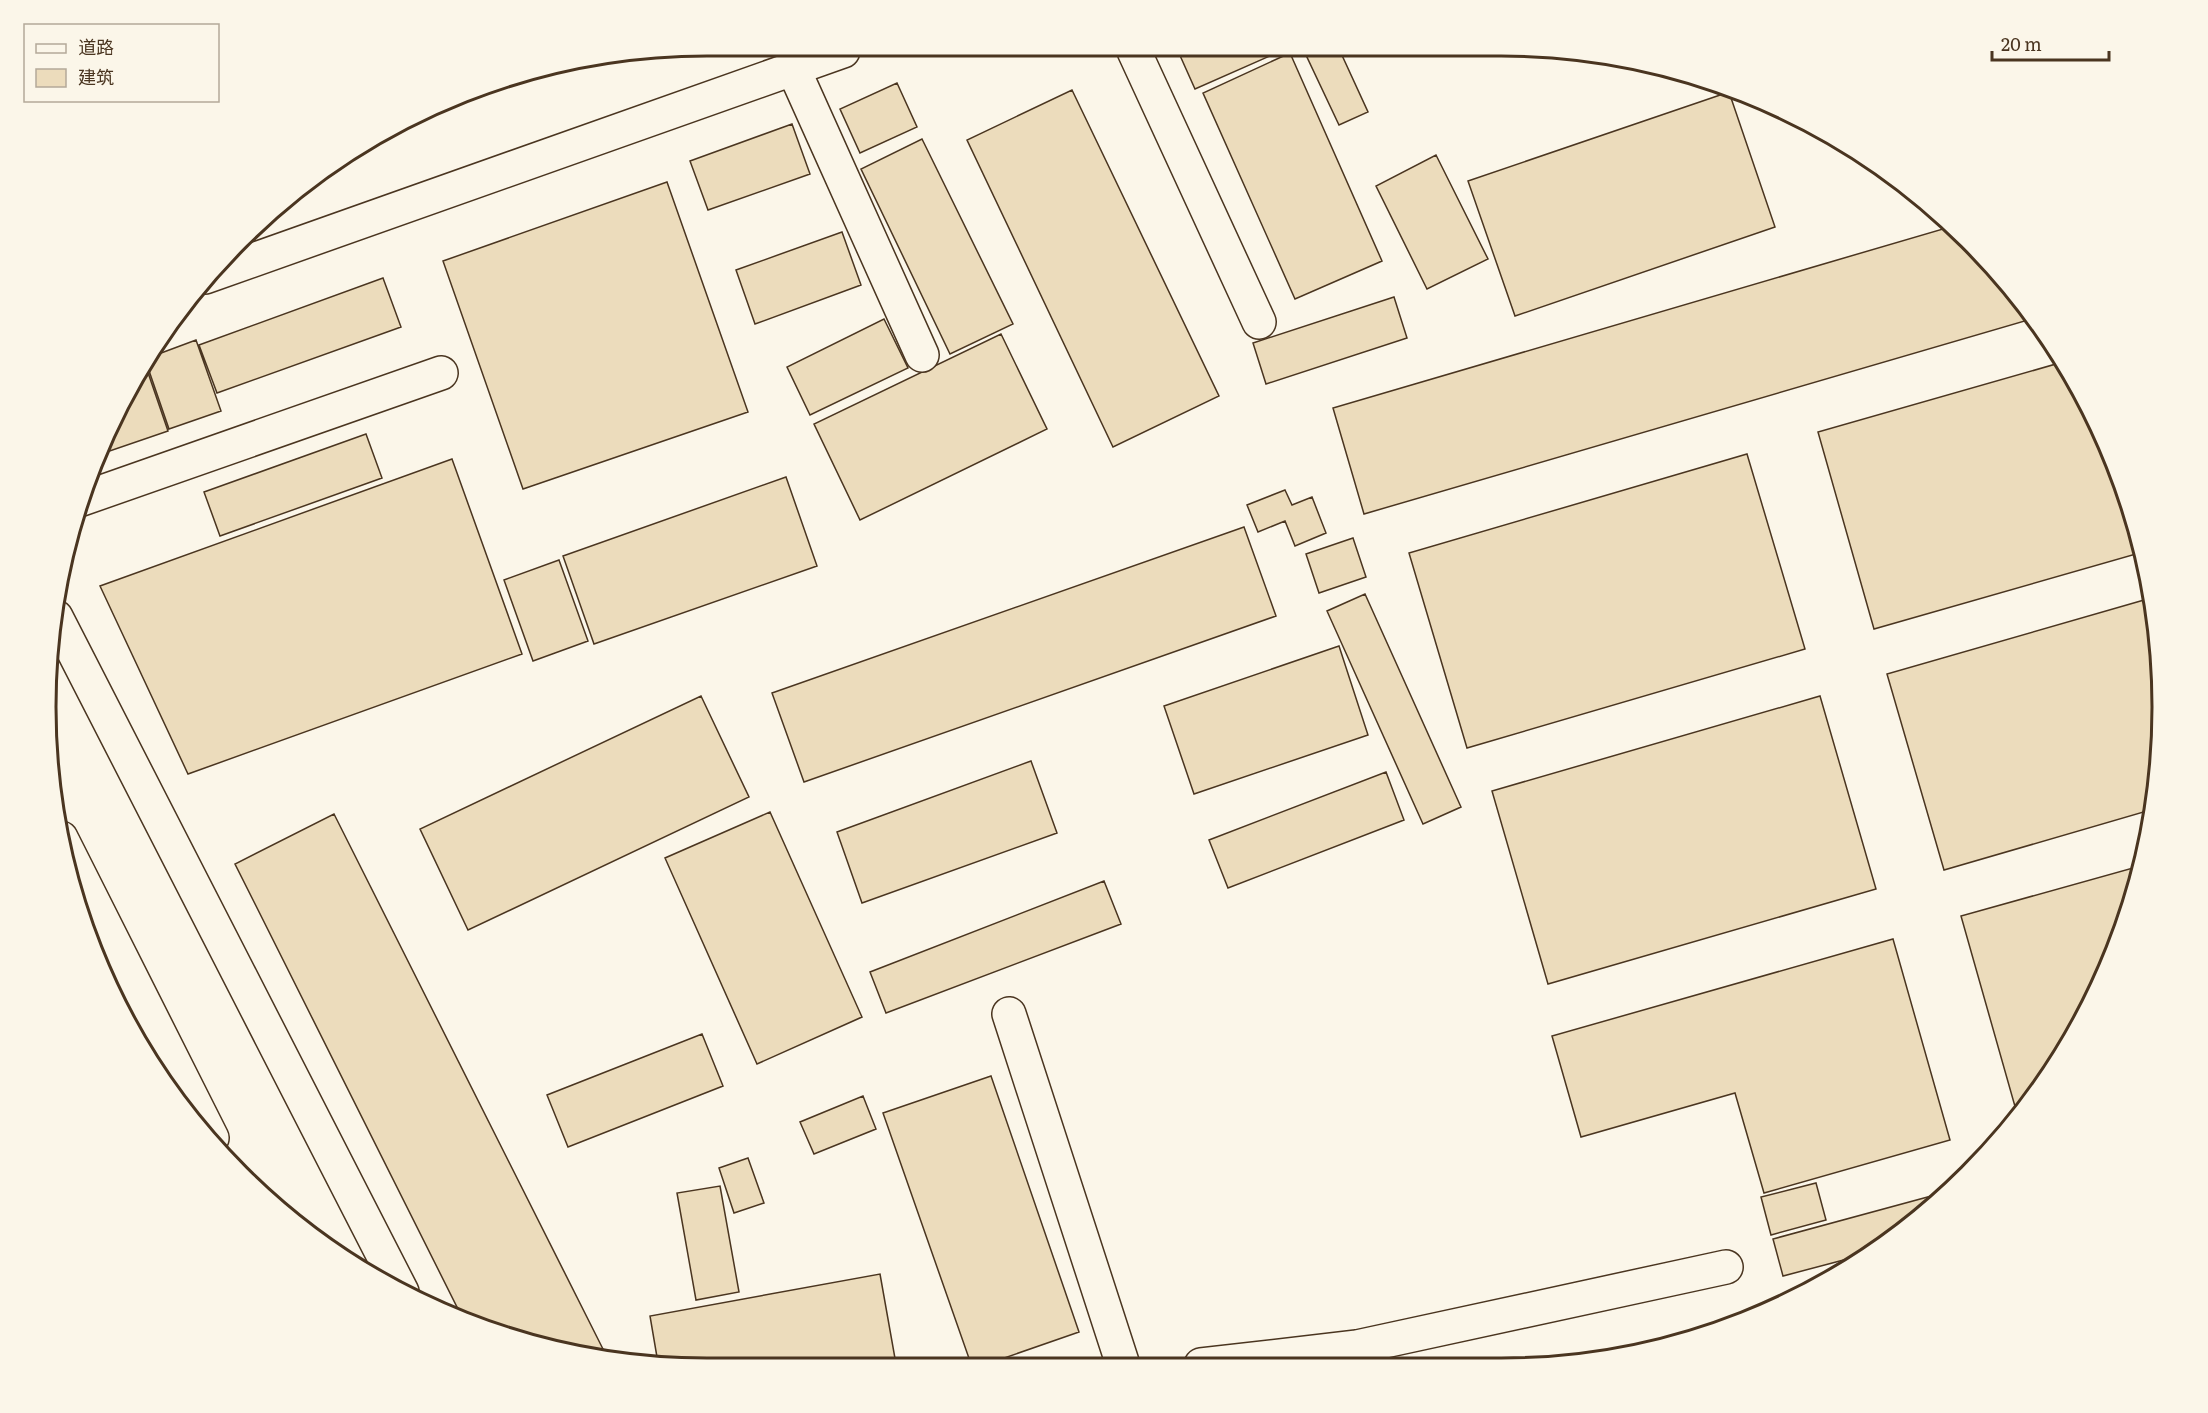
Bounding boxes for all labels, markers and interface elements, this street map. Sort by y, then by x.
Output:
legend [24,24,219,102]
scale bar [1992,24,2109,62]
text: 20 m [2001,30,2042,57]
text: 道路 [78,33,114,60]
text: 建筑 [78,63,114,90]

